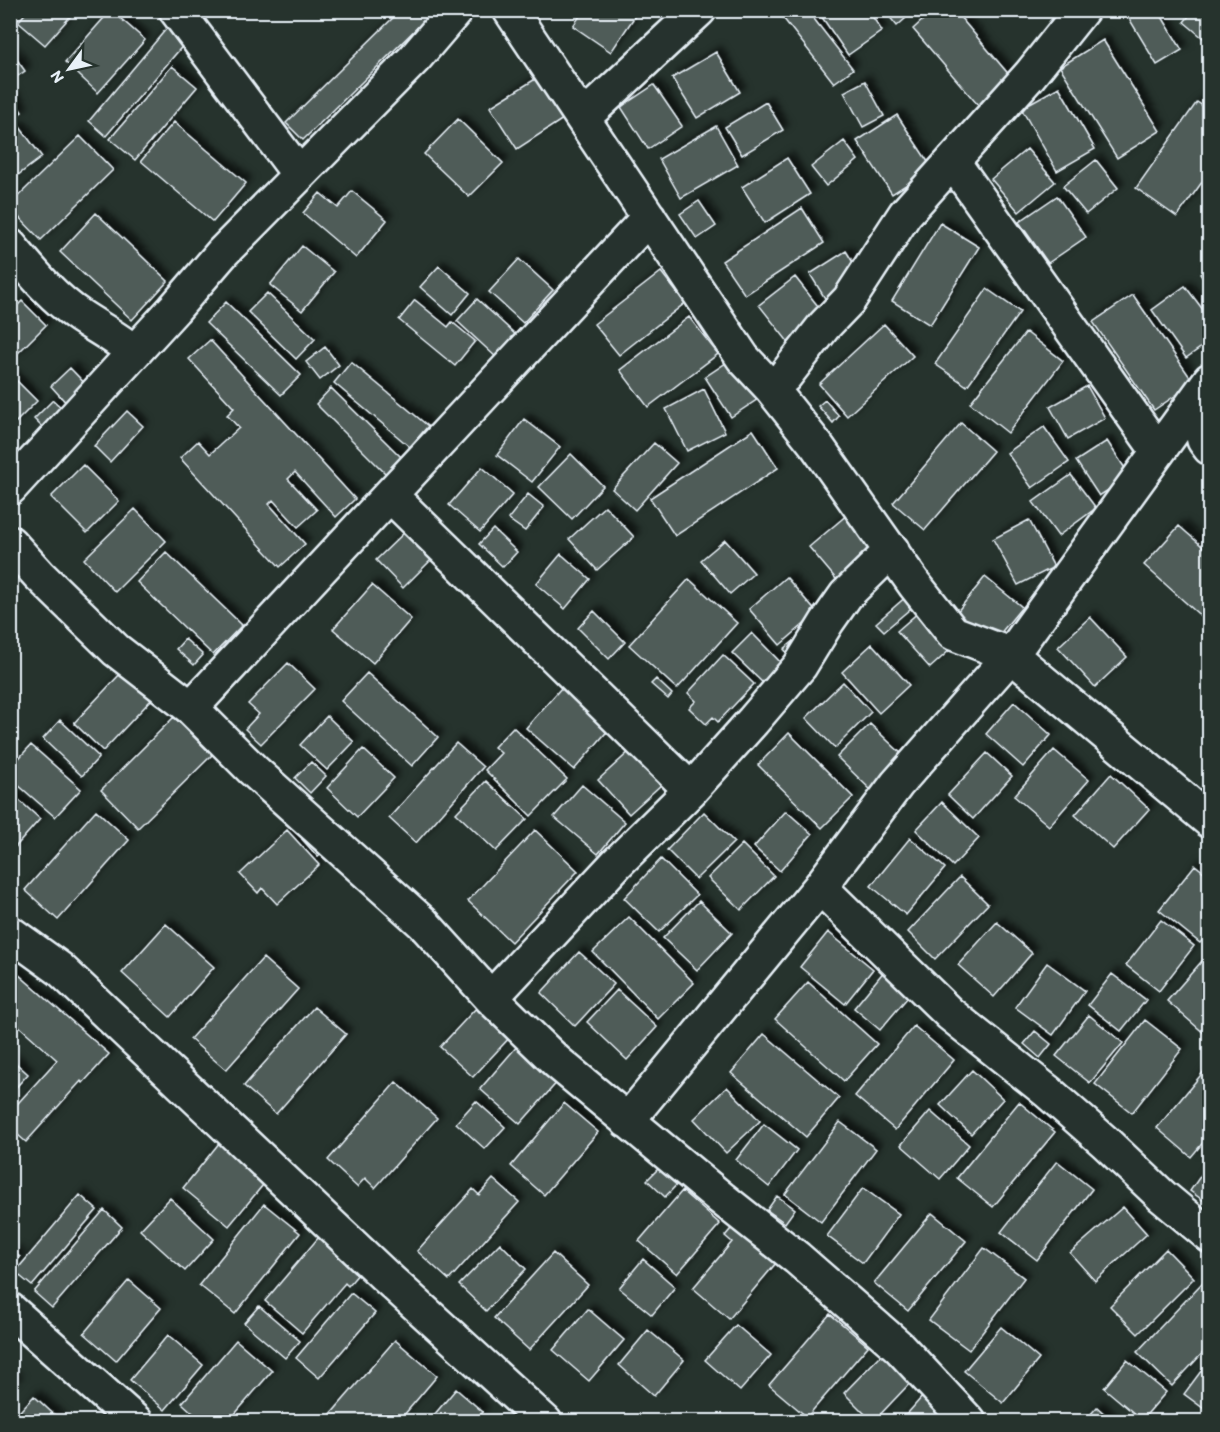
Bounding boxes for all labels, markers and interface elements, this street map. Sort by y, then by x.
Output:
north arrow [39,39,99,99]
text: N [46,67,68,87]

